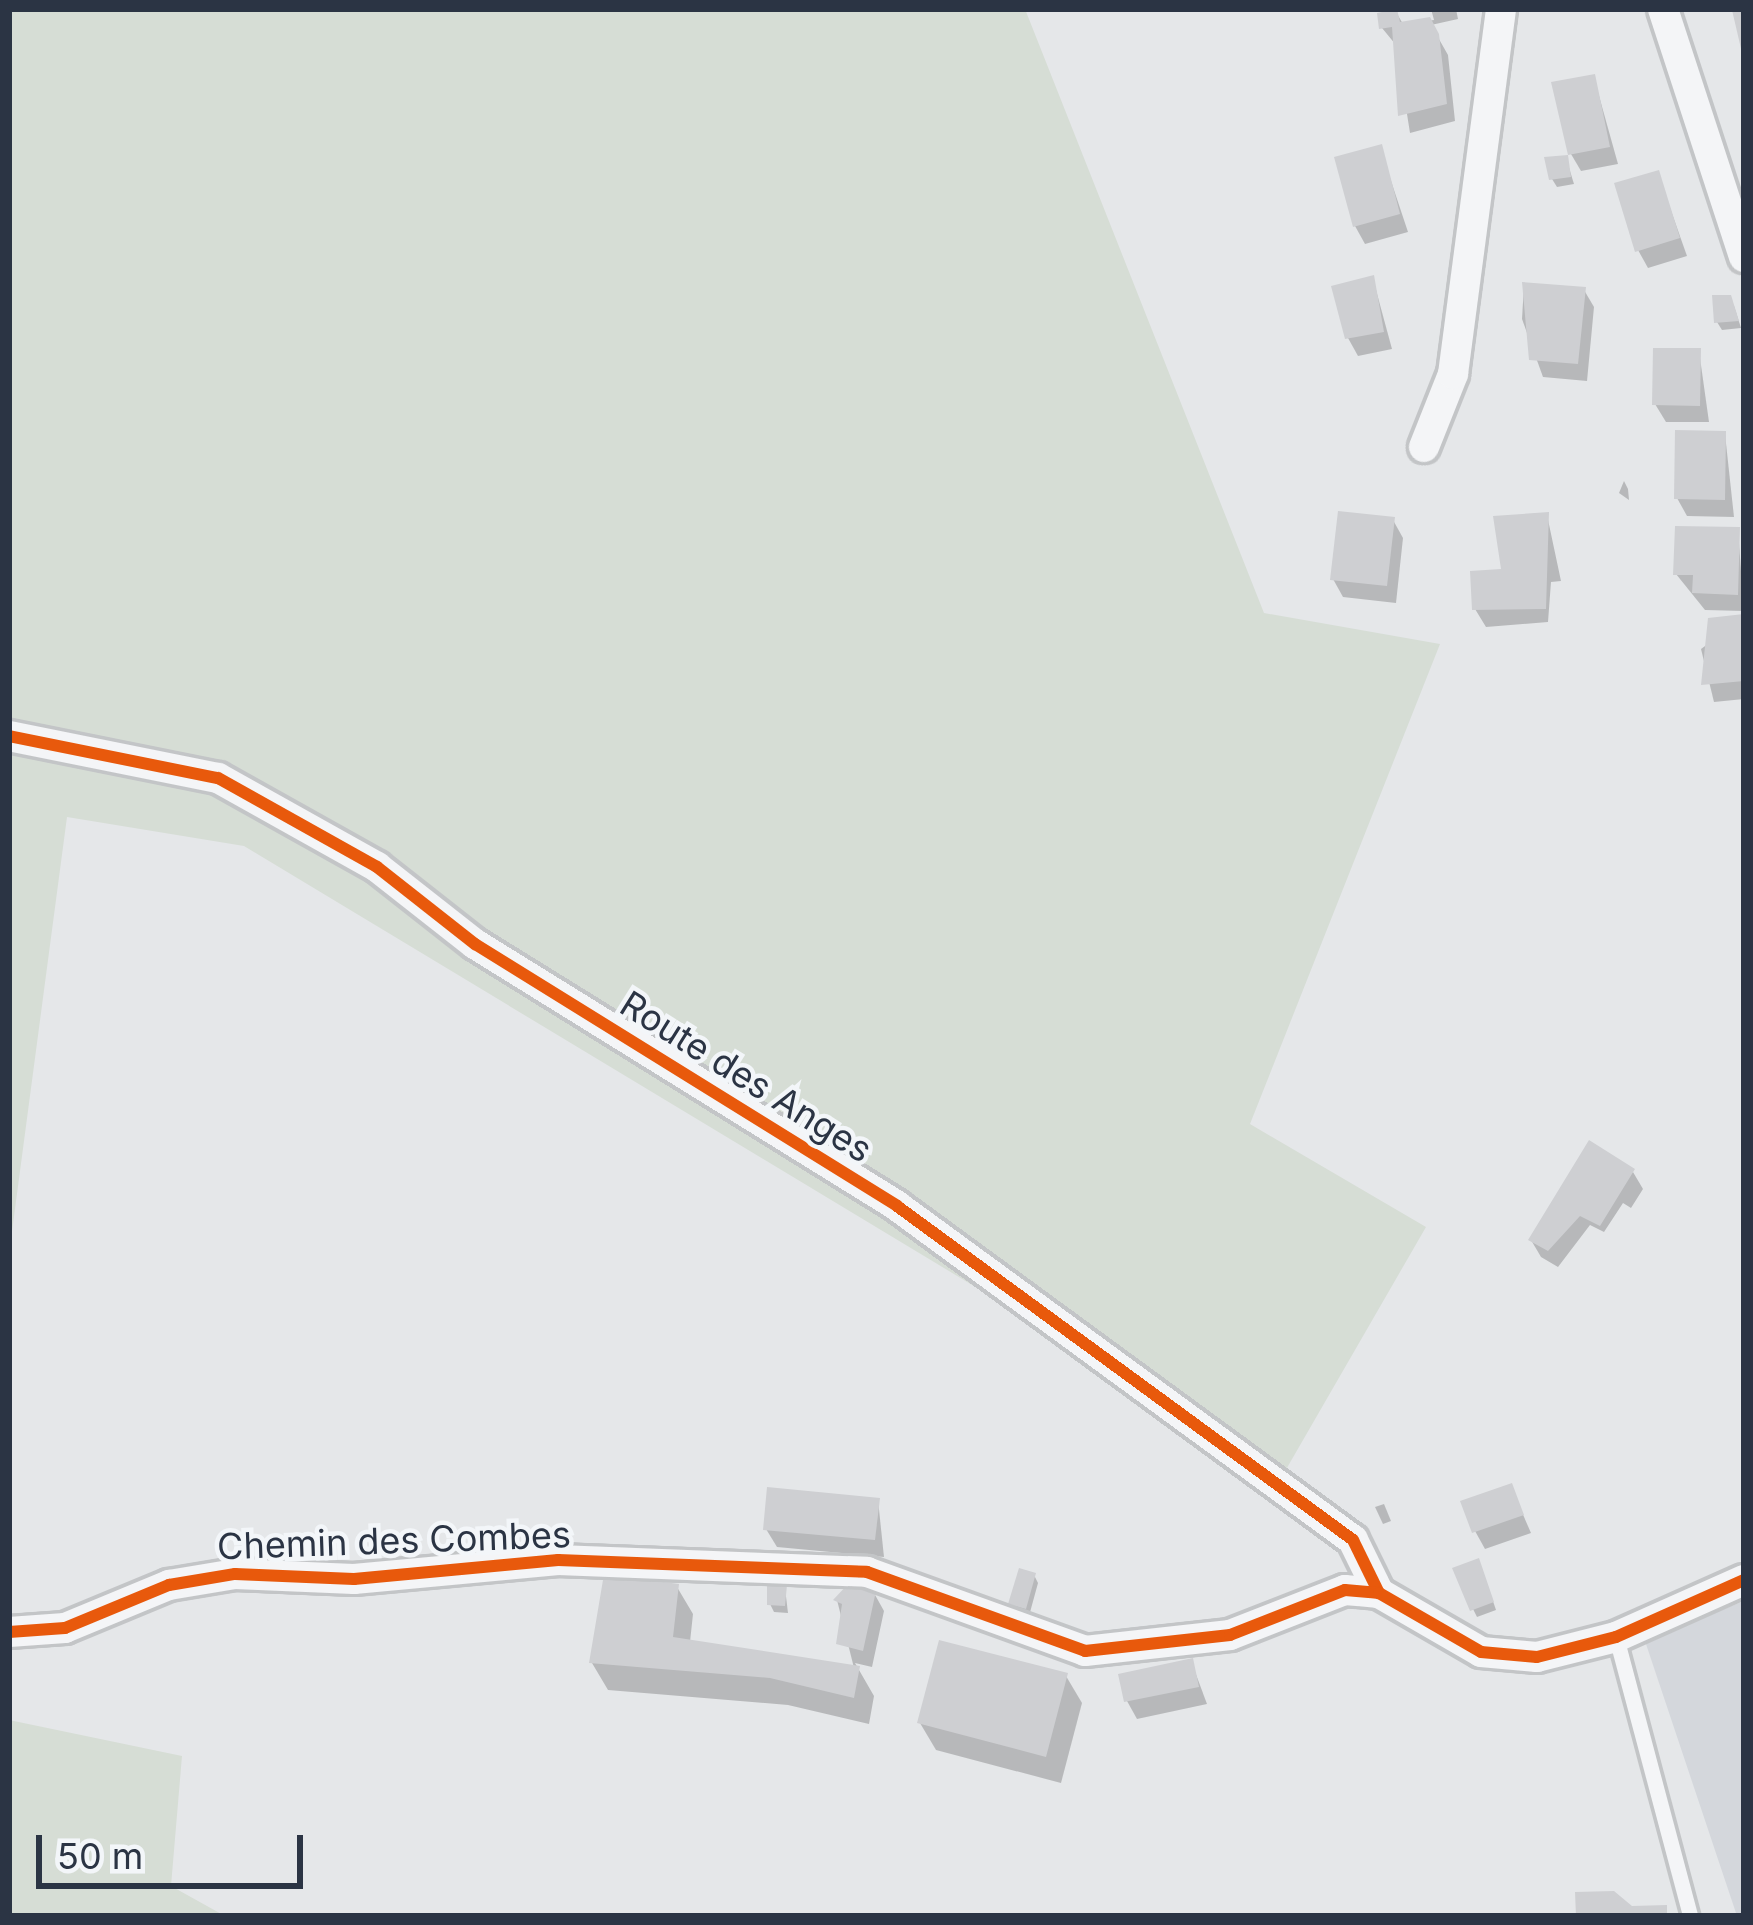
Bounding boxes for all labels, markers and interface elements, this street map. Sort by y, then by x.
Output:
street label: Route des Anges [612,982,880,1172]
street label: Chemin des Combes [216,1513,572,1569]
scale bar [42,1811,309,1885]
text: 50 m [57,1834,143,1878]

